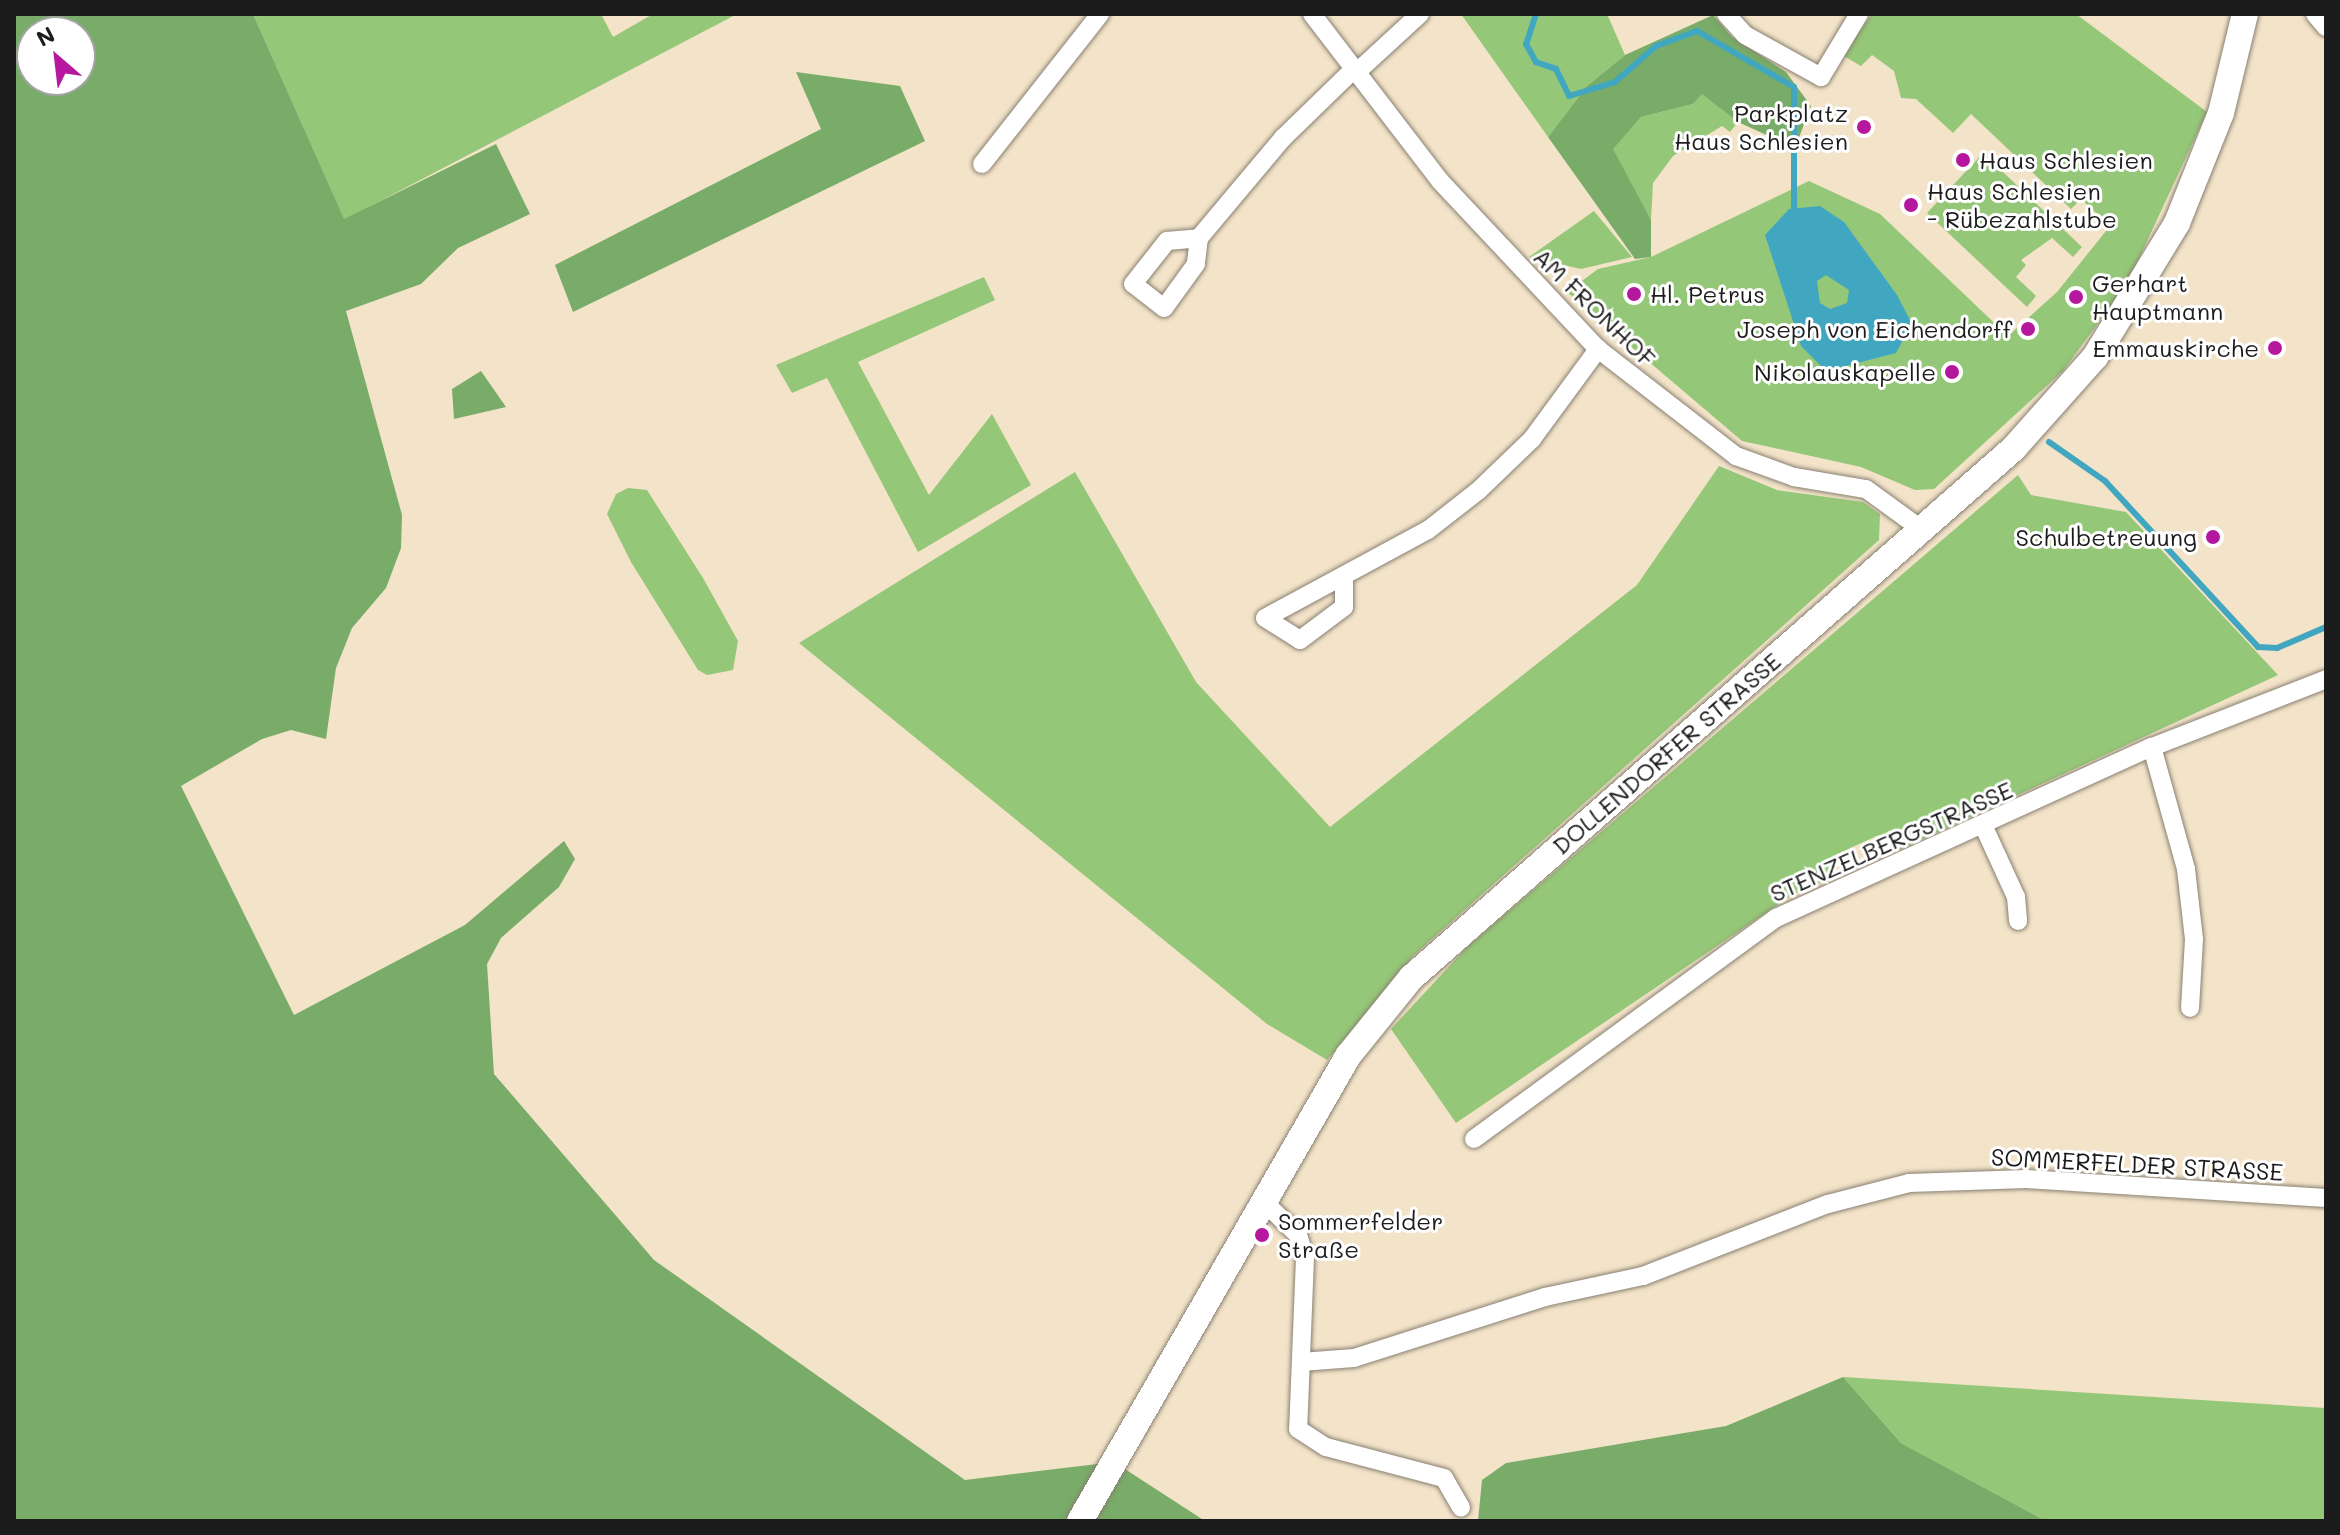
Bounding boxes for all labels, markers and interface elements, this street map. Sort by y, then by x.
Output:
north arrow [16,16,96,96]
text: N [31,19,60,53]
place label: Parkplatz Haus Schlesien [1674,99,1848,155]
marker: Parkplatz Haus Schlesien [1855,118,1873,136]
place label: Haus Schlesien [1979,146,2153,174]
marker: Haus Schlesien [1954,151,1972,169]
place label: Haus Schlesien - Rübezahlstube [1927,177,2117,233]
marker: Haus Schlesien - Rübezahlstube [1902,196,1920,214]
street label: AM FRONHOF [1528,242,1662,372]
place label: Gerhart Hauptmann [2092,269,2223,325]
place label: Hl. Petrus [1650,280,1765,308]
marker: Hl. Petrus [1625,285,1643,303]
marker: Gerhart Hauptmann [2067,288,2085,306]
place label: Joseph von Eichendorff [1737,315,2012,343]
marker: Joseph von Eichendorff [2019,320,2037,338]
place label: Emmauskirche [2093,334,2259,362]
marker: Emmauskirche [2266,339,2284,357]
place label: Nikolauskapelle [1754,358,1936,386]
marker: Nikolauskapelle [1943,363,1961,381]
place label: Schulbetreuung [2016,523,2197,551]
marker: Schulbetreuung [2204,528,2222,546]
street label: DOLLENDORFER STRASSE [1546,646,1786,860]
street label: STENZELBERGSTRASSE [1765,774,2017,908]
street label: SOMMERFELDER STRASSE [1990,1142,2284,1186]
place label: Sommerfelder Straße [1278,1207,1443,1263]
marker: Sommerfelder Straße [1253,1226,1271,1244]

